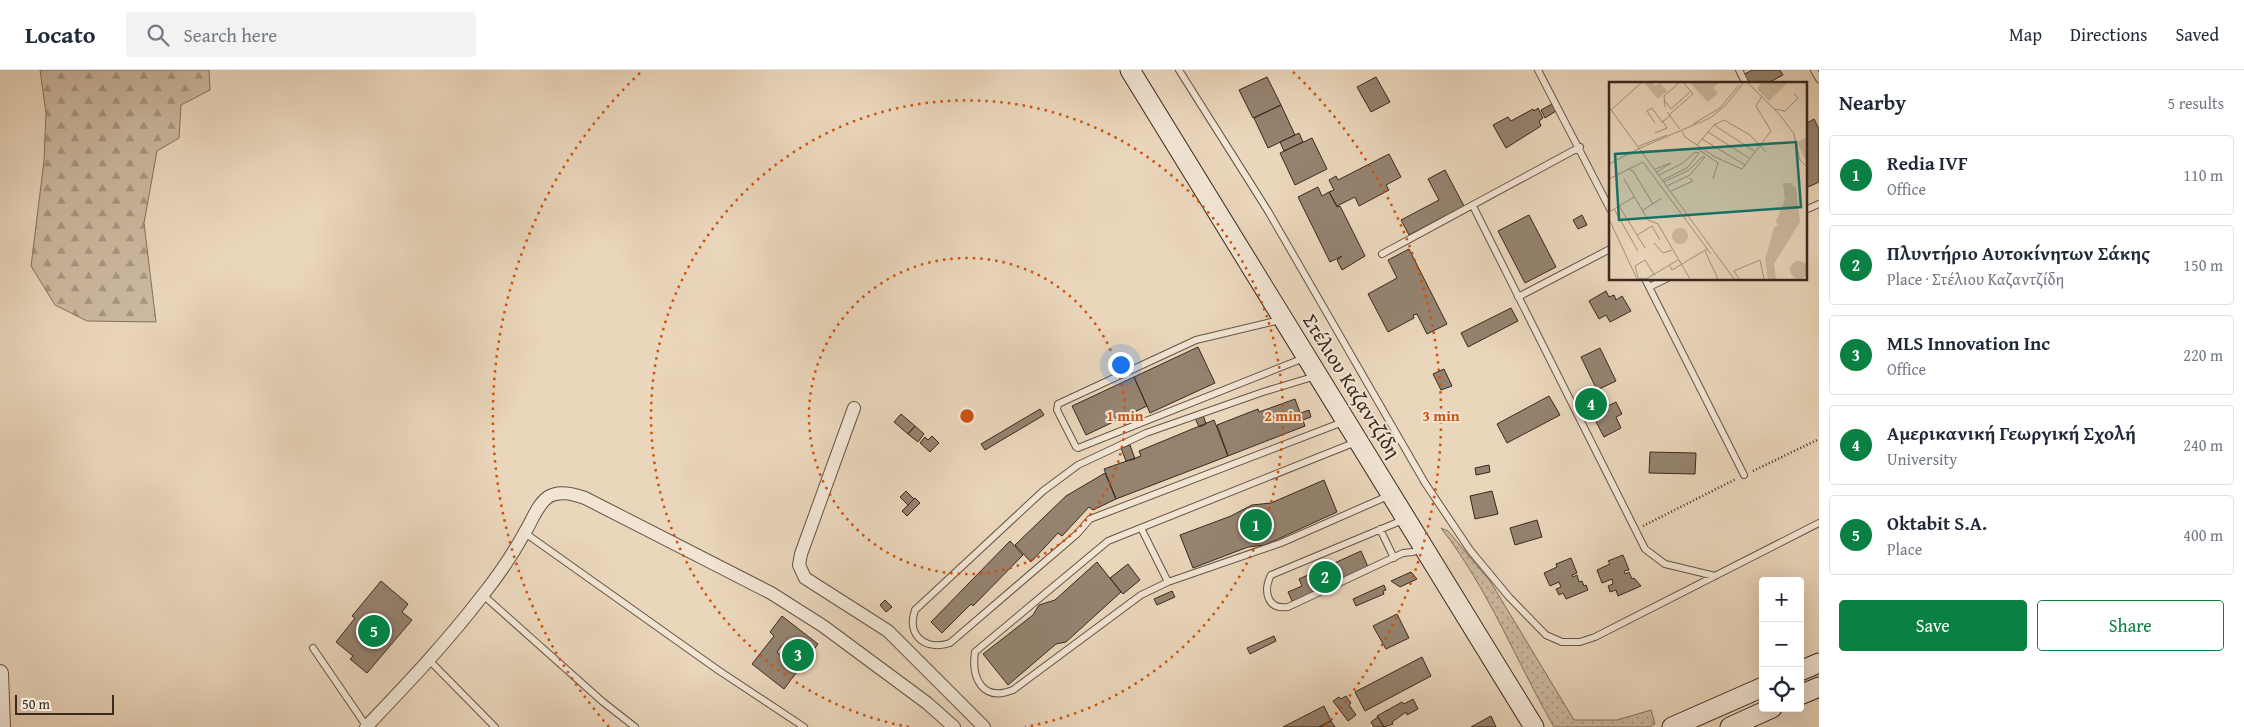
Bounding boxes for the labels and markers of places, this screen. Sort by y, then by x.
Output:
pin: 4 [1575,385,1607,423]
centre of rings [958,407,976,425]
pin: 1 [1240,506,1272,544]
pin: 2 [1309,558,1341,596]
pin: 5 [358,612,390,650]
pin: 3 [782,636,814,674]

